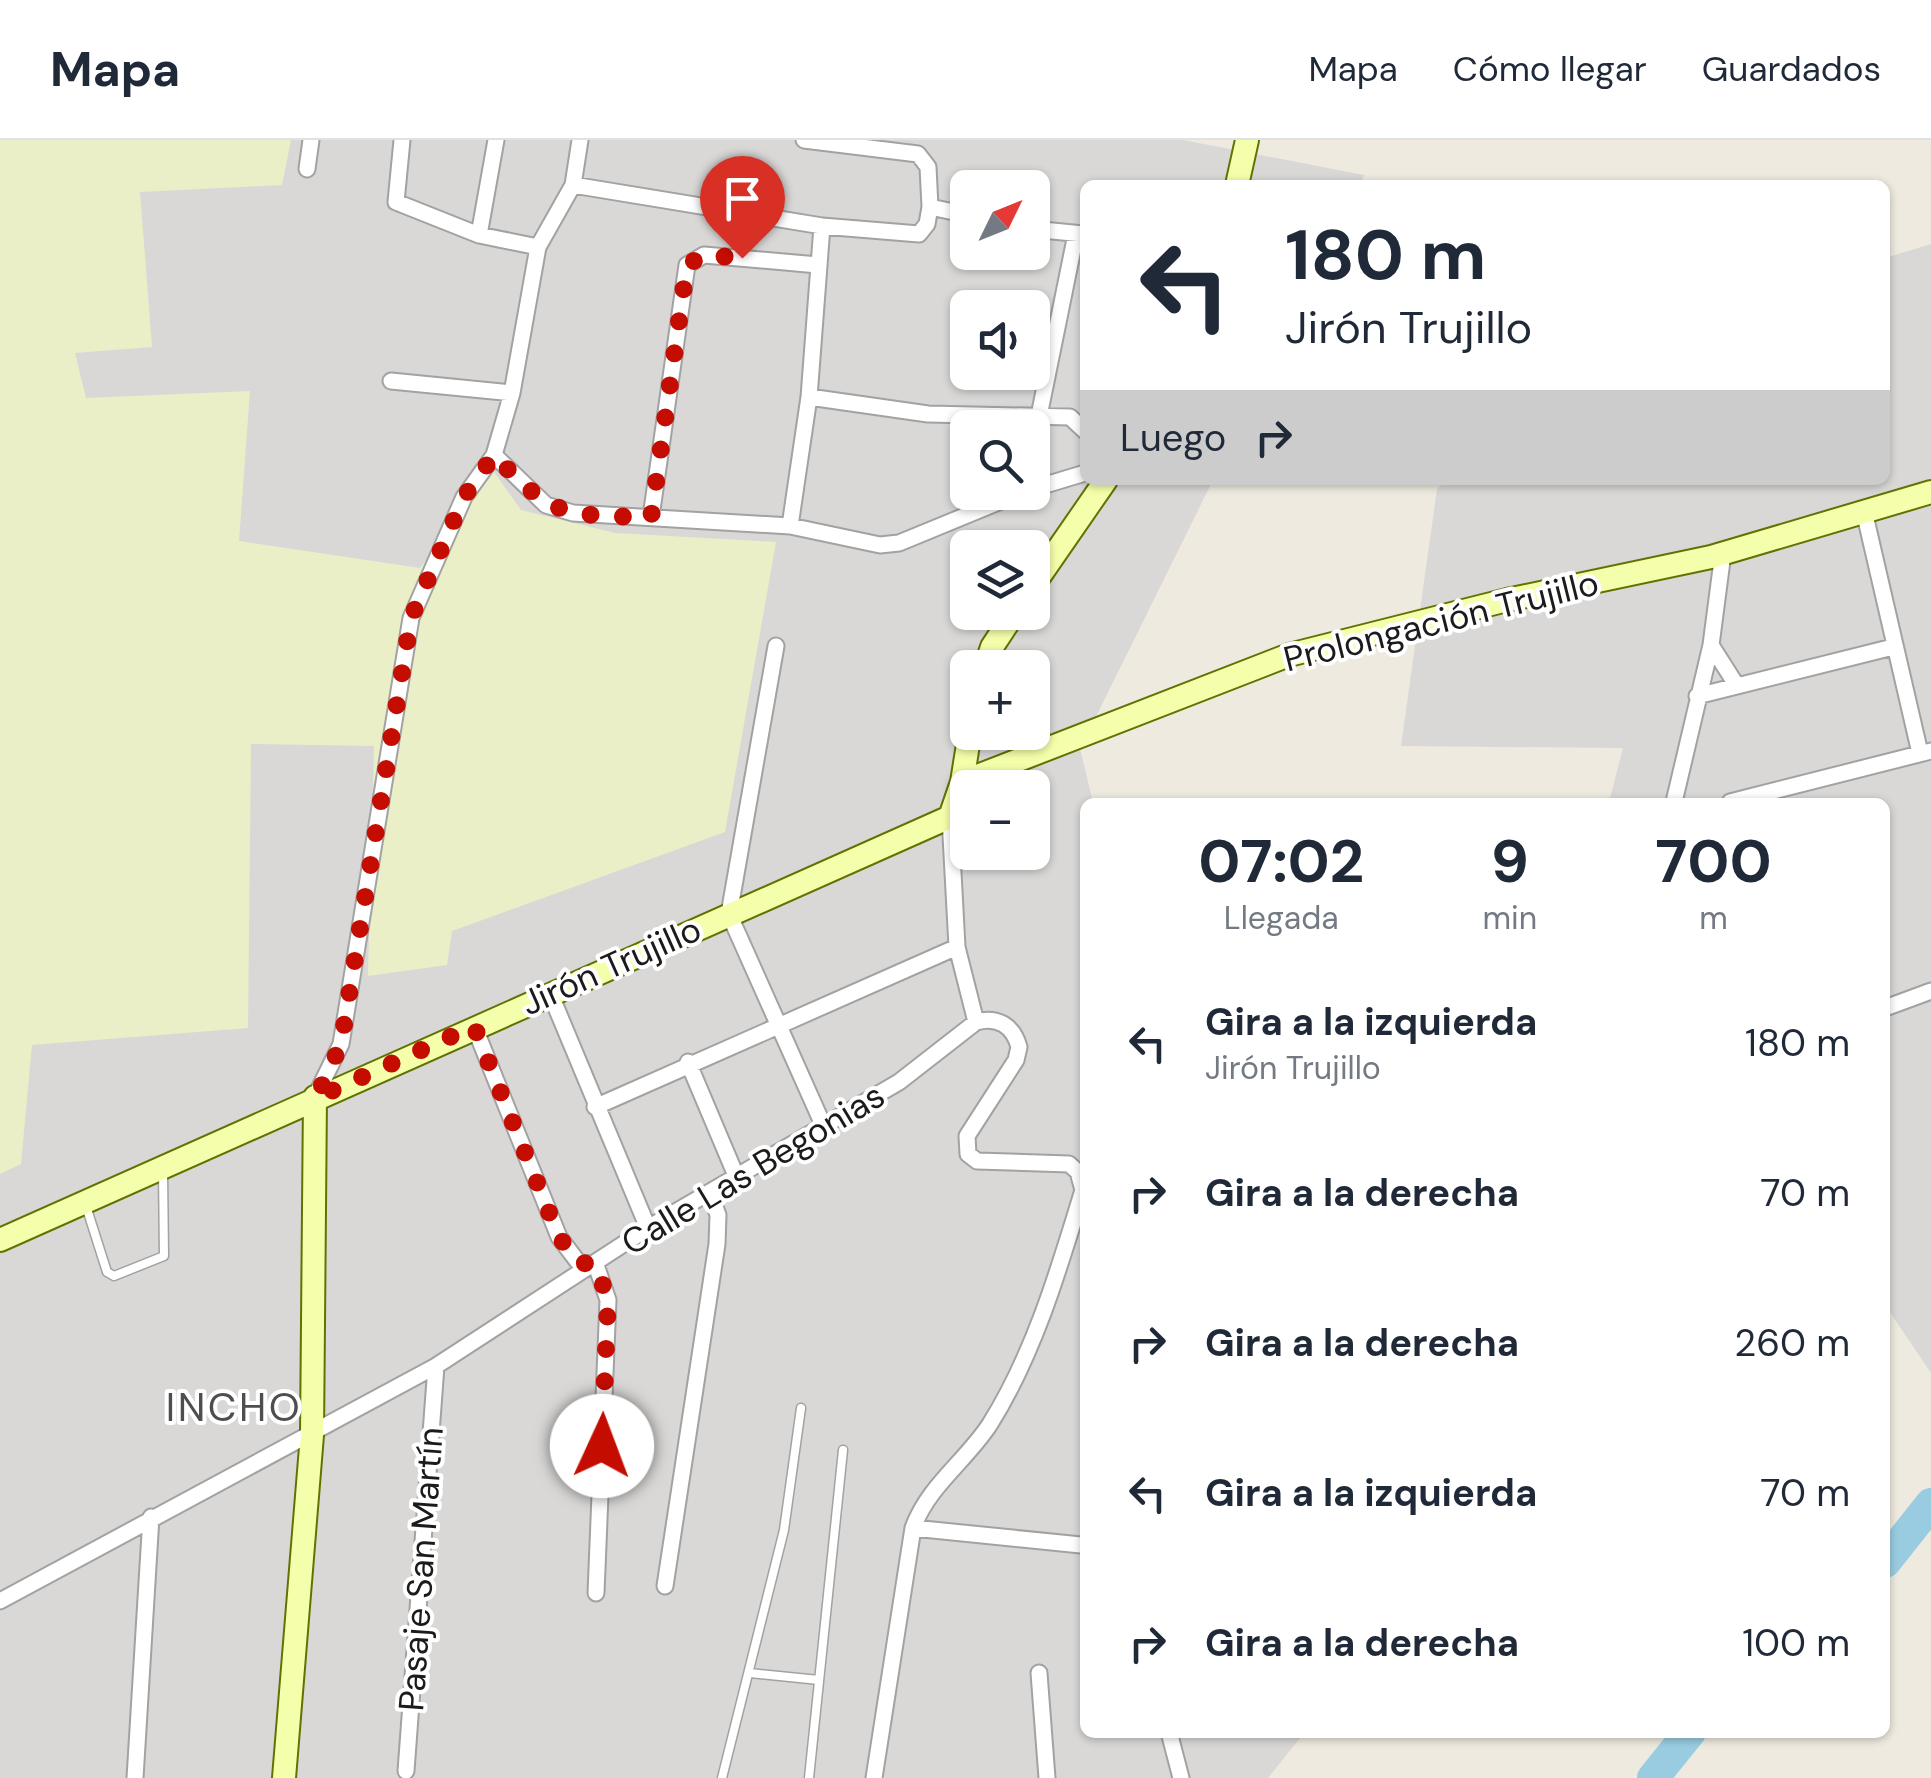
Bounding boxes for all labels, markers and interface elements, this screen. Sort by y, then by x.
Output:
text: Mapa [50,38,180,101]
text: Mapa [1308,46,1398,92]
text: Cómo llegar [1453,46,1647,92]
text: Guardados [1702,46,1881,92]
pin [700,156,785,259]
north arrow [950,170,1050,270]
map controls [950,170,1050,870]
icon: arrive [715,171,770,226]
text: 180 m [1285,210,1486,301]
icon: left [1120,220,1250,350]
button: sound [950,290,1050,390]
text: Jirón Trujillo [1285,298,1532,357]
button: search [950,410,1050,510]
icon: right [1246,410,1301,465]
text: Luego [1120,413,1226,463]
button: layers [950,530,1050,630]
street label: Prolongación Trujillo [1279,560,1603,682]
button: + [950,650,1050,750]
button: − [950,770,1050,870]
text: 07:02 [1198,822,1364,901]
text: 9 [1491,822,1529,901]
text: 700 [1655,822,1772,901]
text: Llegada [1224,897,1339,939]
text: min [1483,897,1537,939]
text: m [1699,897,1728,939]
street label: Jirón Trujillo [514,906,708,1026]
text: Gira a la izquierda [1205,997,1537,1047]
icon: left [1120,1016,1175,1071]
text: 180 m [1745,1018,1850,1068]
text: Jirón Trujillo [1205,1047,1381,1089]
street label: Calle Las Begonias [613,1072,893,1266]
icon: right [1120,1166,1175,1221]
text: Gira a la derecha [1205,1168,1519,1218]
text: 70 m [1760,1168,1850,1218]
icon: right [1120,1316,1175,1371]
text: Gira a la derecha [1205,1318,1519,1368]
text: 260 m [1734,1318,1850,1368]
district label: INCHO [166,1381,302,1433]
position arrow [550,1394,654,1498]
street label: Pasaje San Martín [388,1425,454,1713]
icon: left [1120,1466,1175,1521]
text: Gira a la izquierda [1205,1468,1537,1518]
text: 70 m [1760,1468,1850,1518]
icon: right [1120,1616,1175,1671]
text: Gira a la derecha [1205,1618,1519,1668]
text: 100 m [1742,1618,1850,1668]

